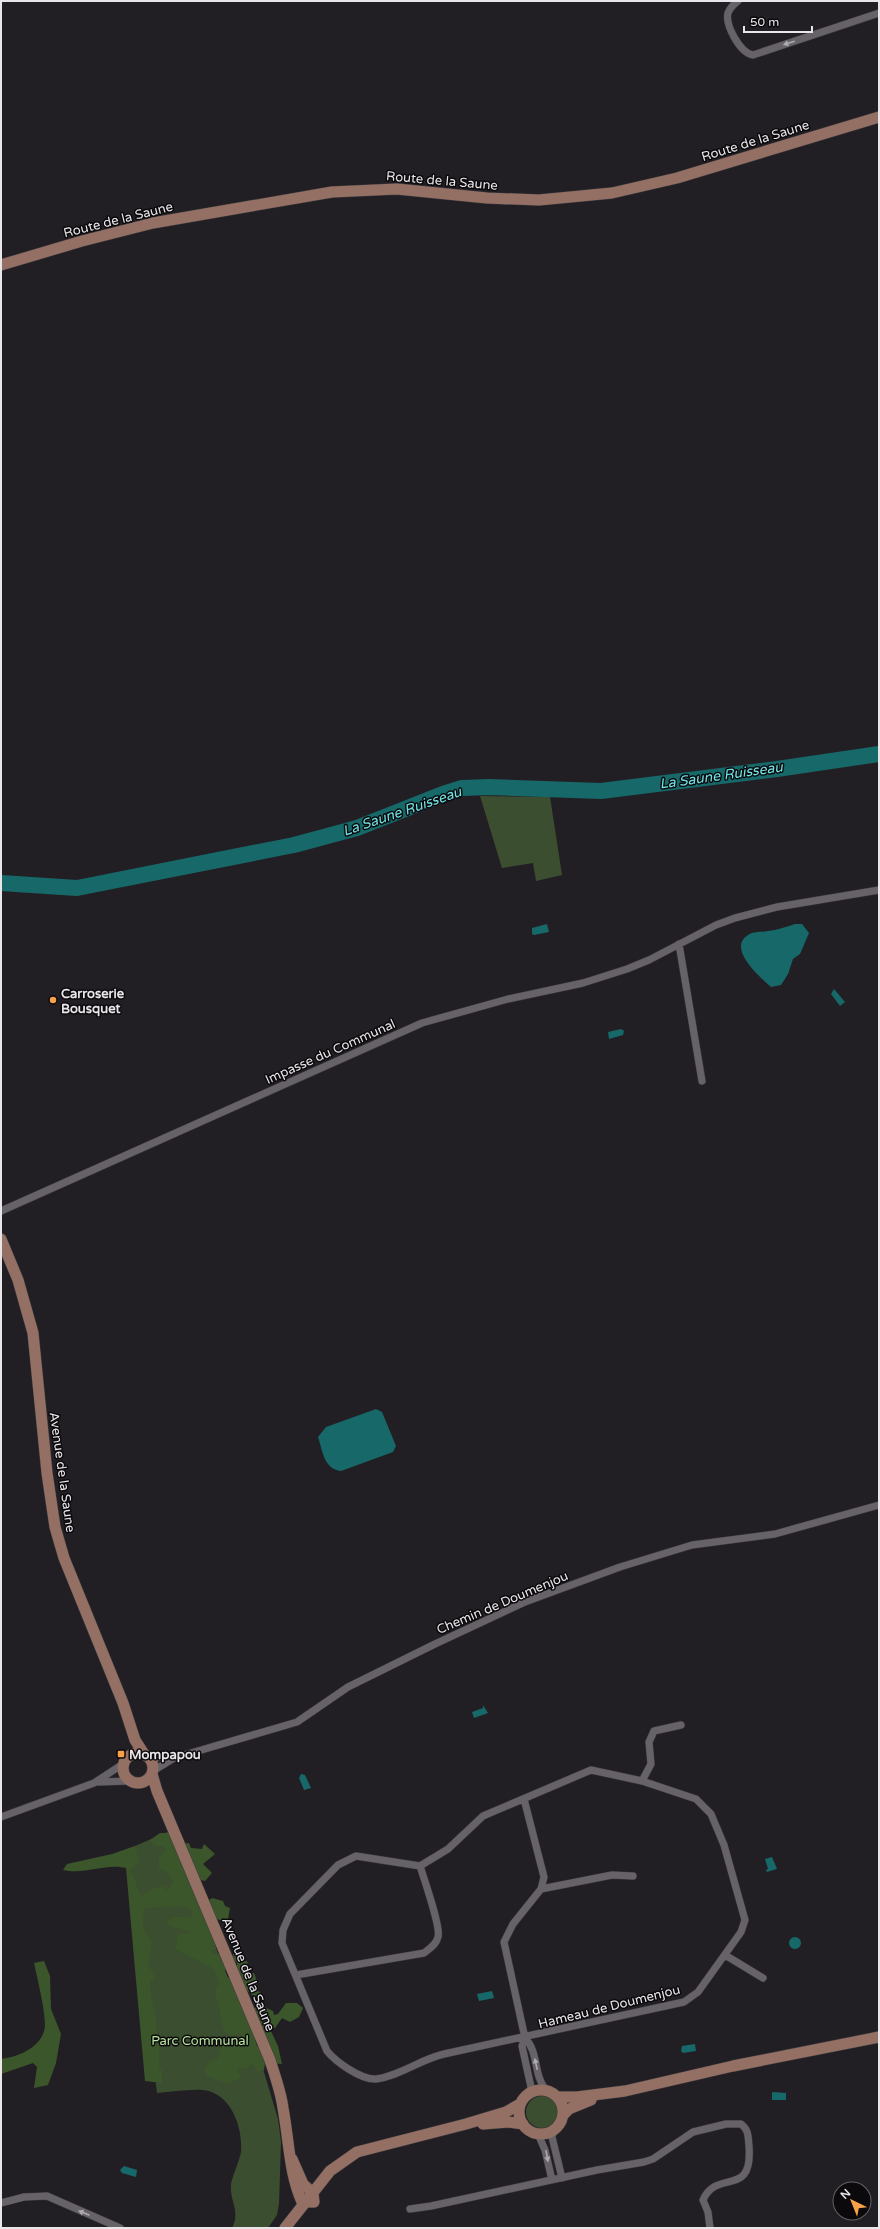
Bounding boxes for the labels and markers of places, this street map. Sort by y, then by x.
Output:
place label: Carroserie Bousquet [61,986,125,1017]
marker: Carroserie Bousquet [48,995,58,1005]
place label: Mompapou [129,1747,201,1763]
marker: Mompapou [116,1749,126,1759]

